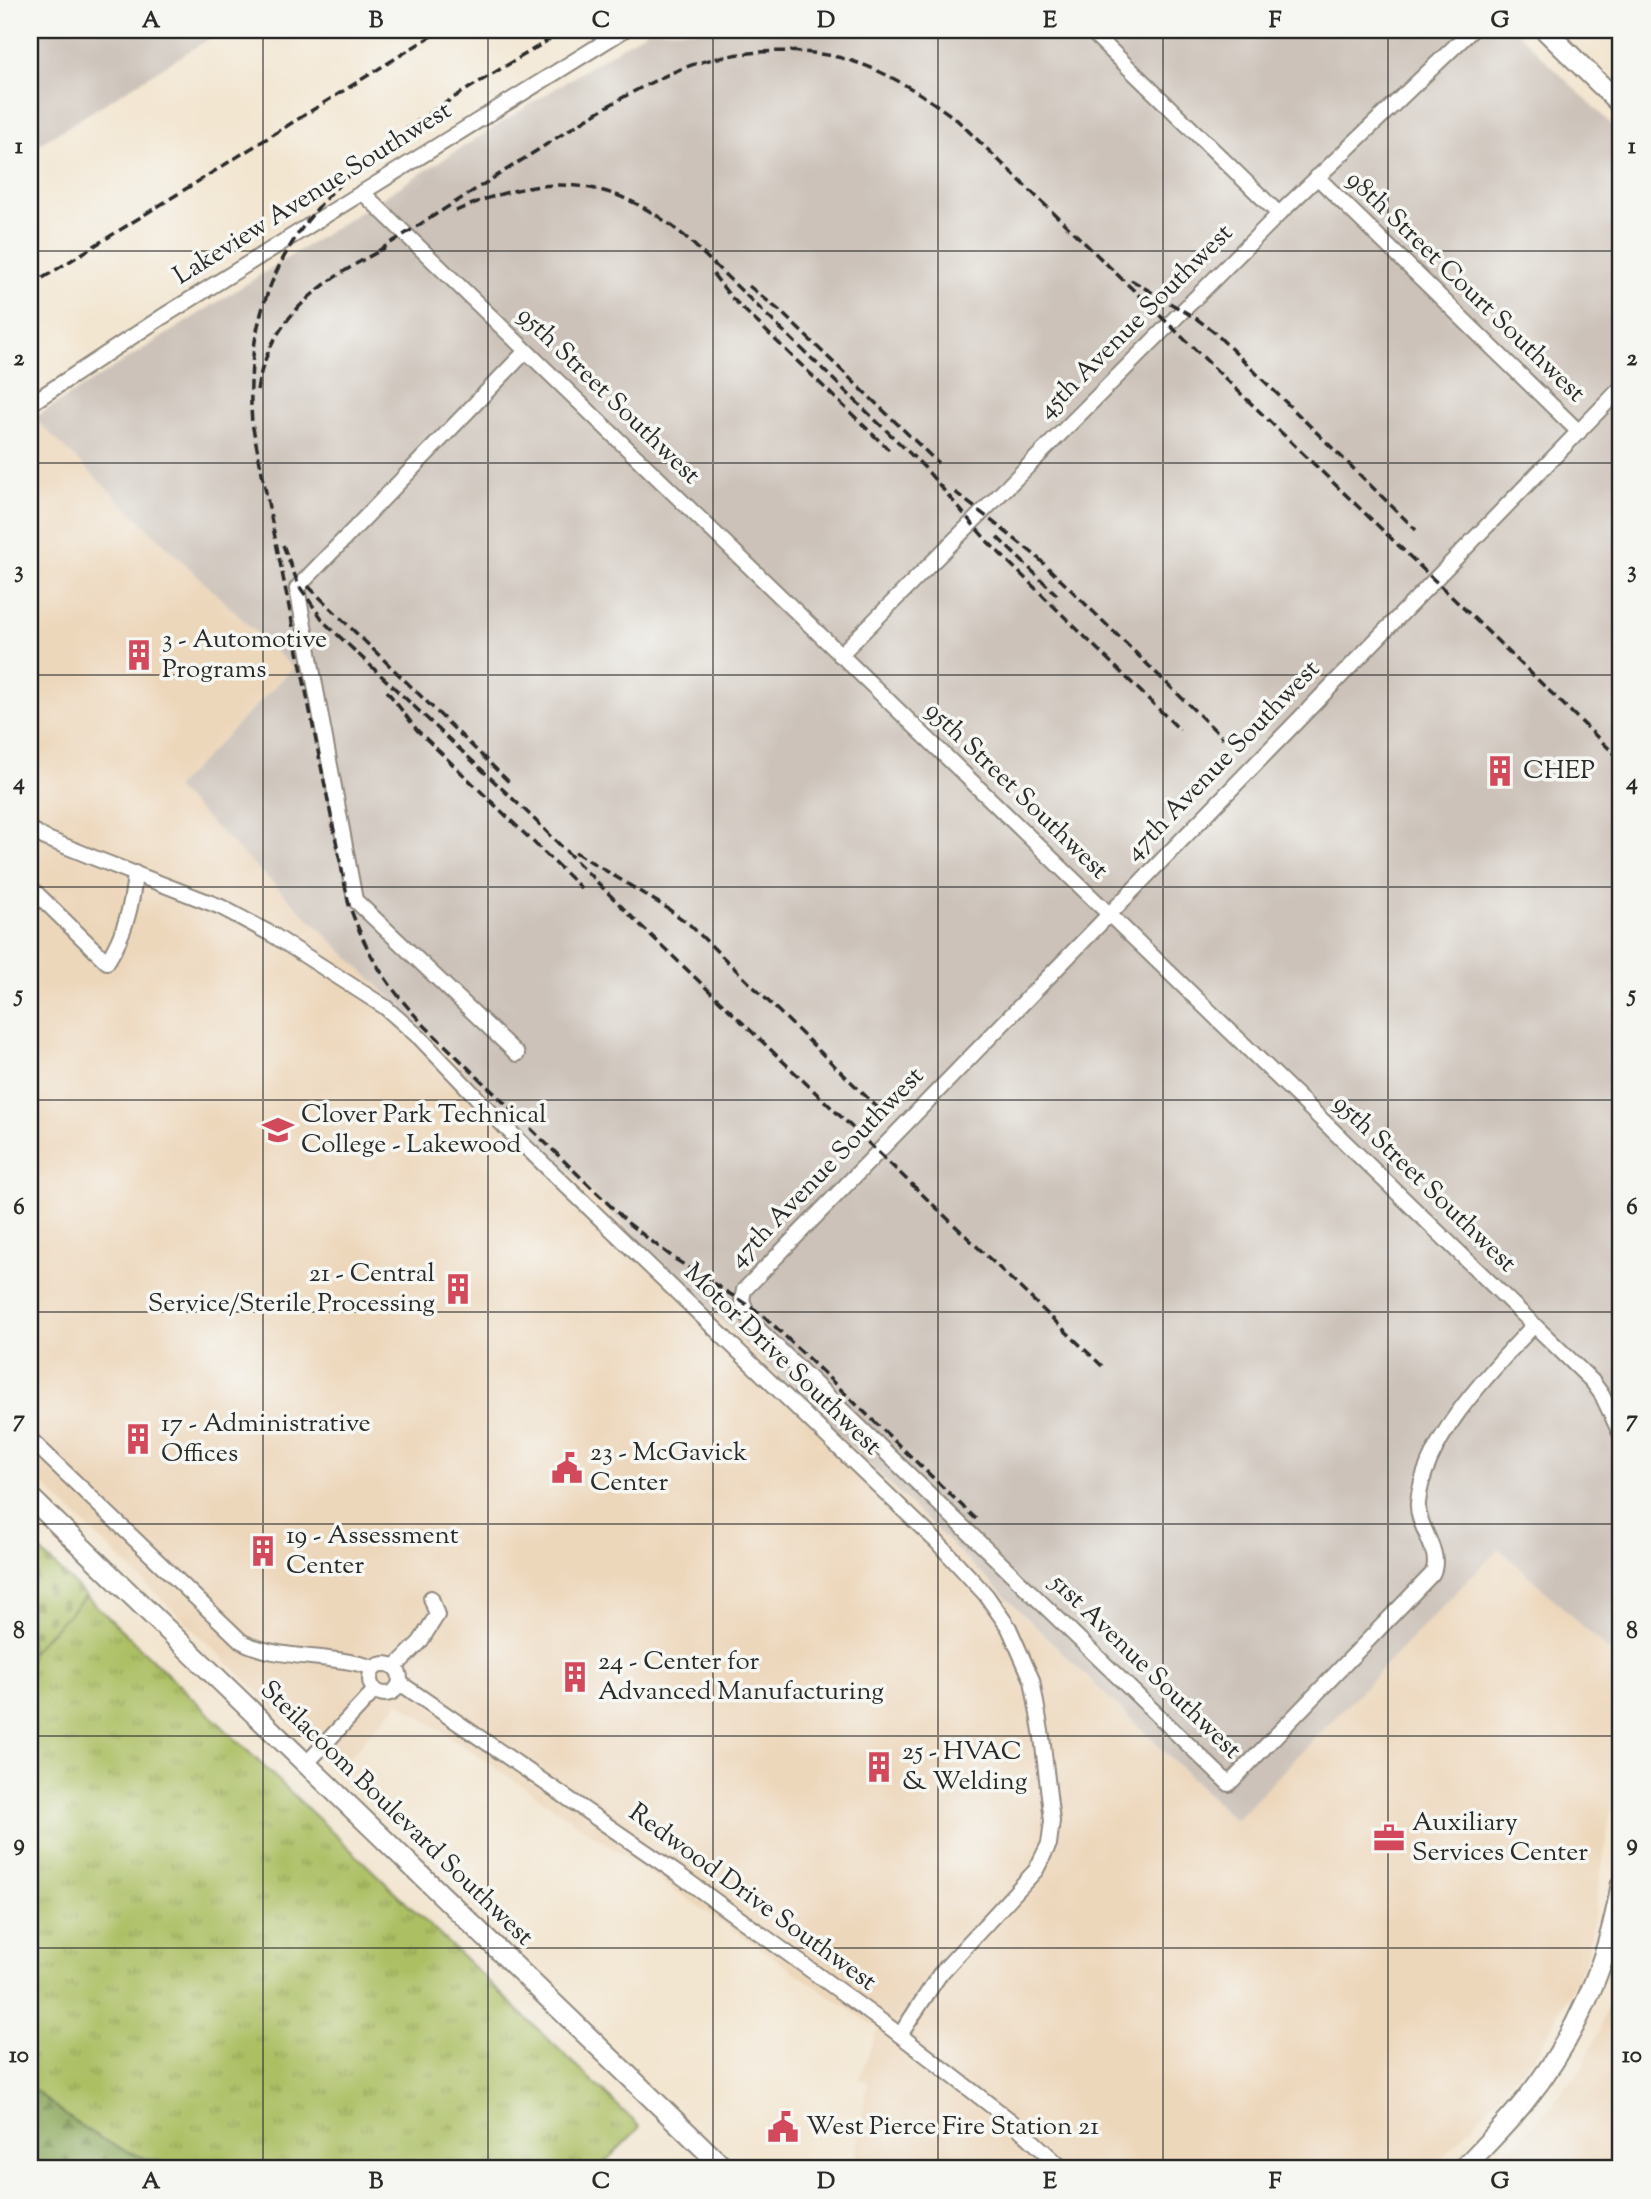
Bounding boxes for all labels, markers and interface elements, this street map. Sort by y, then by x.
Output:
text: A [142,5,161,38]
text: B [369,5,384,38]
text: C [592,5,610,38]
text: D [817,5,835,38]
text: E [1043,5,1057,38]
text: F [1269,5,1282,38]
text: G [1491,5,1510,38]
street label: Lakeview Avenue Southwest [167,93,459,295]
text: 1 [15,131,23,164]
text: 1 [1628,131,1636,164]
street label: 98th Street Court Southwest [1337,163,1593,412]
street label: 45th Avenue Southwest [1030,216,1242,428]
street label: 95th Street Southwest [508,298,708,494]
text: 2 [14,343,25,376]
text: 2 [1627,343,1638,376]
text: 3 [14,555,24,588]
text: 3 [1627,555,1637,588]
place label: 3 - Automotive Programs [162,622,327,689]
building icon: 3 - Automotive Programs [122,638,156,672]
street label: 47th Avenue Southwest [1117,652,1329,870]
street label: 95th Street Southwest [916,693,1116,889]
place label: CHEP [1523,753,1595,790]
building icon: CHEP [1483,754,1517,788]
text: 4 [12,767,25,800]
text: 4 [1625,767,1638,800]
text: 5 [13,979,23,1012]
text: 5 [1626,979,1636,1012]
street label: 47th Avenue Southwest [721,1059,933,1277]
street label: 95th Street Southwest [1324,1086,1524,1282]
place label: Clover Park Technical College - Lakewood [301,1097,547,1164]
school or university icon: Clover Park Technical College - Lakewood [261,1113,295,1147]
text: 6 [13,1192,25,1225]
text: 6 [1626,1192,1638,1225]
street label: Motor Drive Southwest [675,1255,889,1465]
place label: 21 - Central Service/Sterile Processing [148,1256,435,1323]
building icon: 21 - Central Service/Sterile Processing [441,1272,475,1306]
text: 7 [13,1404,25,1437]
text: 7 [1626,1404,1638,1437]
place label: 17 - Administrative Offices [161,1406,371,1473]
building icon: 17 - Administrative Offices [121,1422,155,1456]
place label: 23 - McGavick Center [590,1435,747,1502]
public building icon: 23 - McGavick Center [550,1451,584,1485]
place label: 19 - Assessment Center [286,1518,459,1585]
building icon: 19 - Assessment Center [246,1534,280,1568]
street label: 51st Avenue Southwest [1040,1564,1249,1768]
text: 8 [13,1616,25,1649]
text: 8 [1626,1616,1638,1649]
place label: 24 - Center for Advanced Manufacturing [598,1644,884,1711]
building icon: 24 - Center for Advanced Manufacturing [558,1660,592,1694]
street label: Steilacoom Boulevard Southwest [251,1673,541,1955]
place label: 25 - HVAC & Welding [902,1734,1027,1801]
building icon: 25 - HVAC & Welding [862,1750,896,1784]
street label: Redwood Drive Southwest [620,1795,884,2001]
place label: Auxiliary Services Center [1412,1805,1588,1872]
office icon: Auxiliary Services Center [1372,1821,1406,1855]
text: 9 [13,1828,25,1861]
text: 9 [1626,1828,1638,1861]
text: 10 [9,2040,29,2073]
text: 10 [1622,2040,1642,2073]
place label: West Pierce Fire Station 21 [806,2109,1099,2146]
public building icon: West Pierce Fire Station 21 [766,2110,800,2144]
text: A [142,2166,161,2199]
text: B [369,2166,384,2199]
text: C [592,2166,610,2199]
text: D [817,2166,835,2199]
text: E [1043,2166,1057,2199]
text: F [1269,2166,1282,2199]
text: G [1491,2166,1510,2199]

